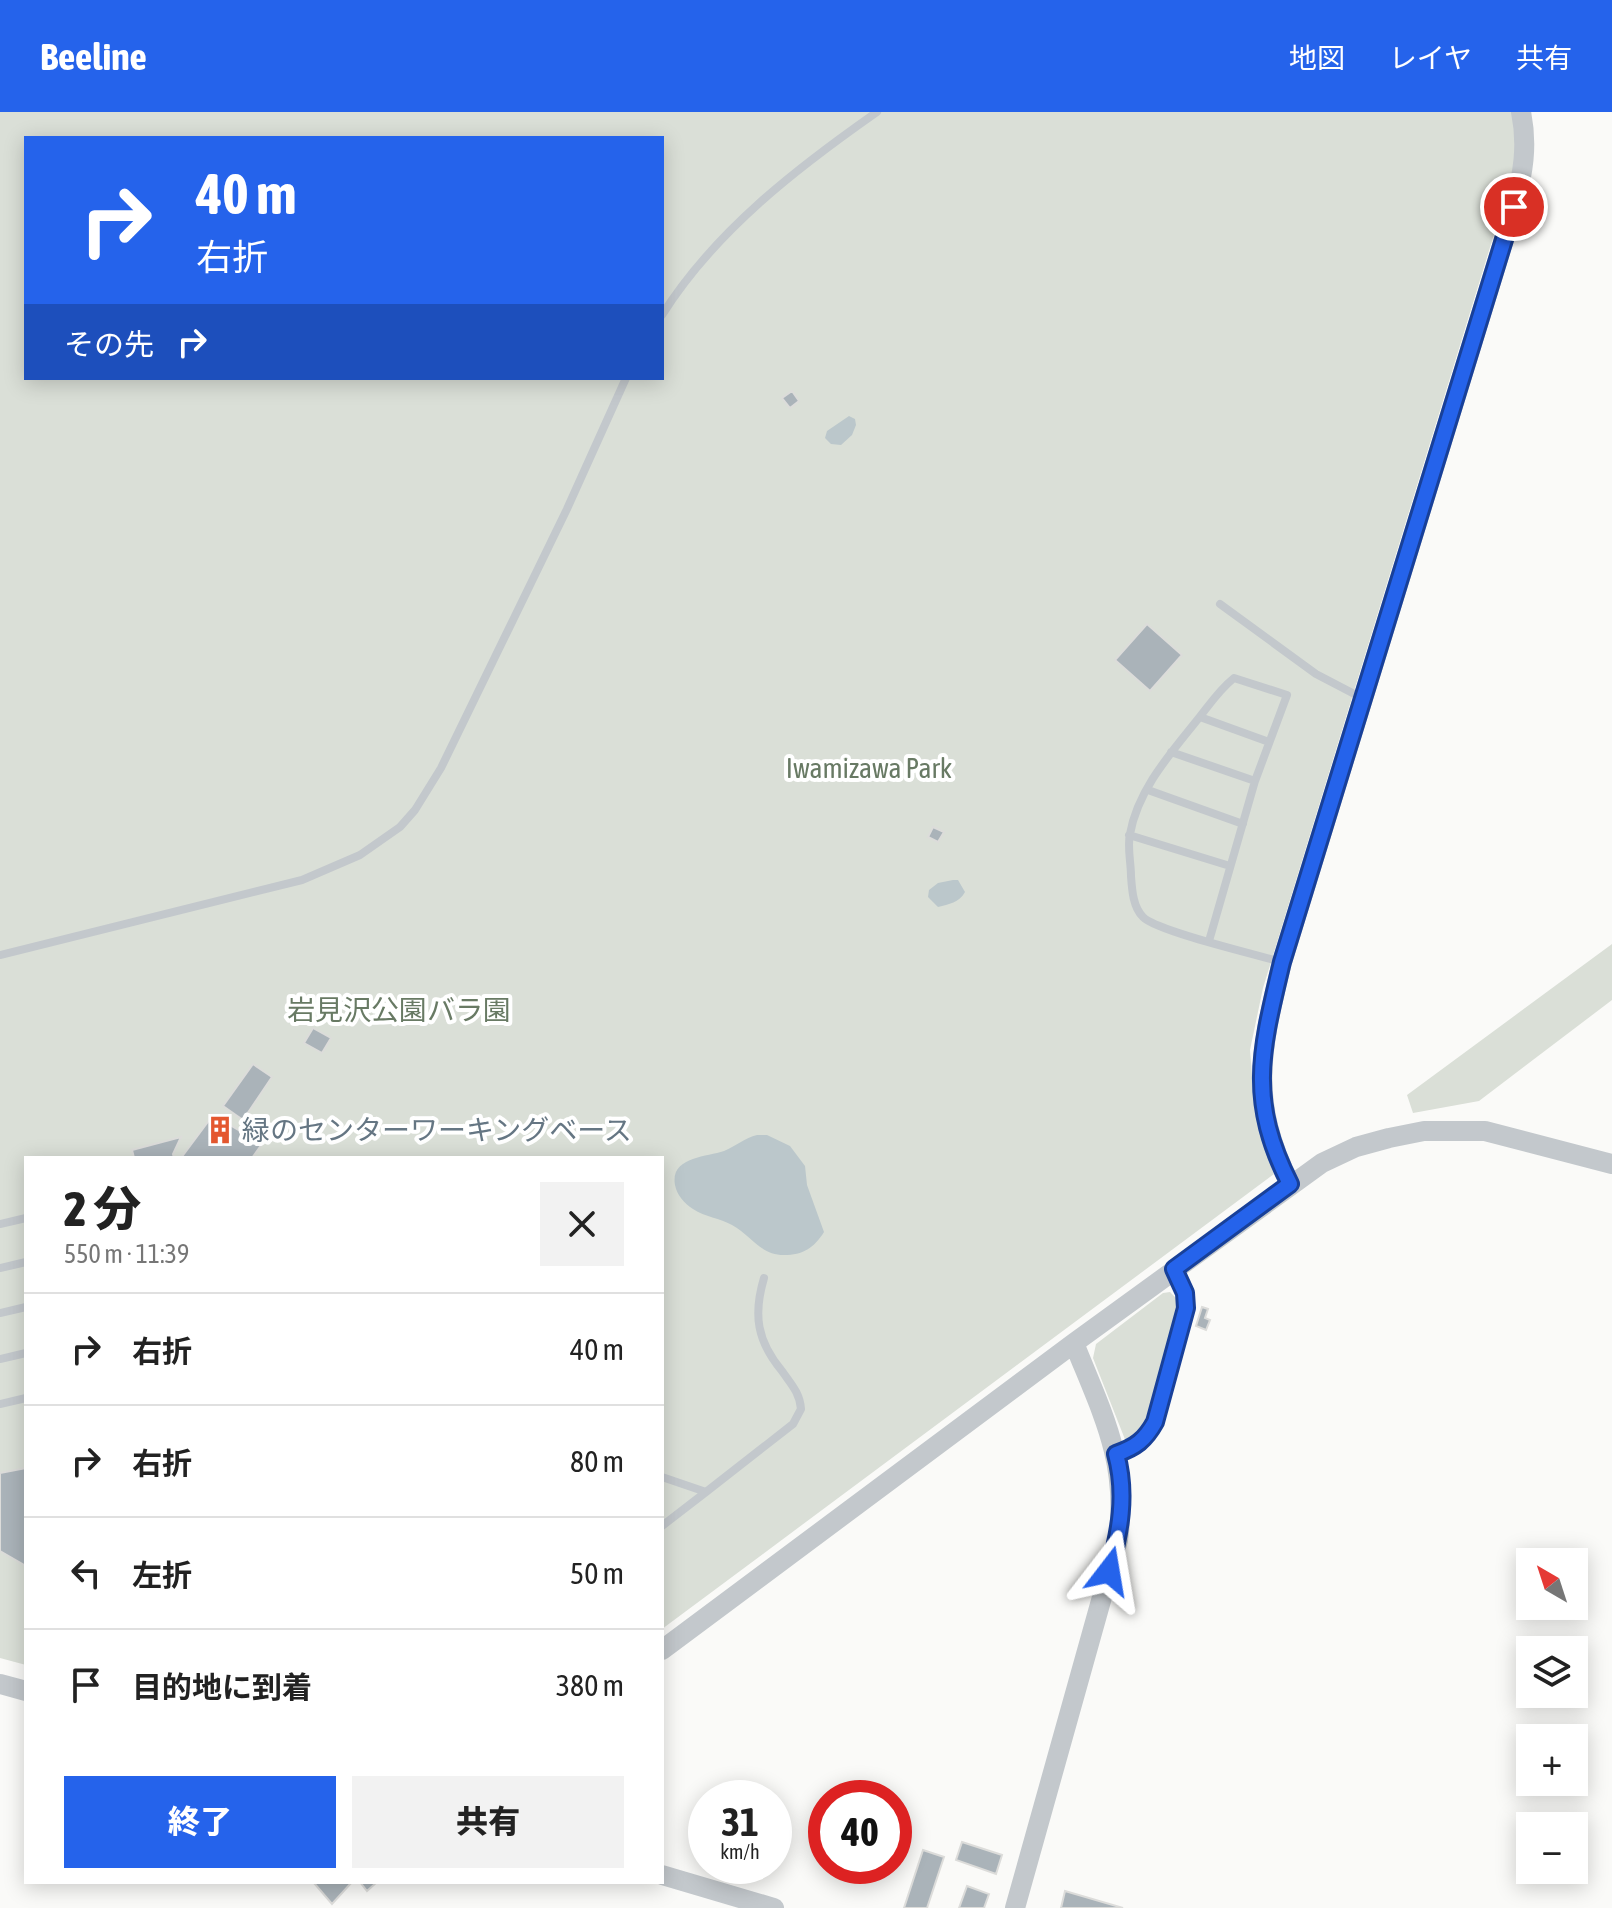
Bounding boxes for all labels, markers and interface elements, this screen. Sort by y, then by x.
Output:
text: Beeline [40,35,147,78]
text: 地図 [1289,42,1345,74]
text: レイヤ [1389,42,1472,74]
text: 共有 [1516,42,1572,74]
text: 40 m [196,162,297,226]
icon: right [64,168,168,272]
pin [1480,173,1548,241]
icon: arrive [1492,185,1536,229]
text: 右折 [196,236,268,278]
icon: right [170,320,214,364]
text: その先 [64,327,154,361]
park label: Iwamizawa Park [786,752,952,784]
park label: 岩見沢公園バラ園 [287,994,511,1026]
place label: 緑のセンターワーキングベース [242,1114,632,1146]
building icon: 緑のセンターワーキングベース [205,1115,235,1145]
text: 2 分 [64,1181,141,1236]
button: close [540,1182,624,1266]
text: 550 m · 11:39 [64,1239,189,1269]
icon: right [64,1327,108,1371]
text: 40 m [570,1332,624,1366]
text: 右折 [132,1334,192,1368]
icon: right [64,1439,108,1483]
text: 80 m [570,1444,624,1478]
text: 右折 [132,1446,192,1480]
position arrow [1067,1529,1151,1613]
north arrow [1516,1548,1588,1620]
map controls [1516,1548,1588,1884]
icon: left [64,1551,108,1595]
text: 50 m [570,1556,624,1590]
text: 左折 [132,1558,192,1592]
button: layers [1516,1636,1588,1708]
icon: arrive [64,1663,108,1707]
text: 380 m [556,1668,624,1702]
text: 目的地に到着 [132,1670,312,1704]
button: + [1516,1724,1588,1796]
button: 終了 [64,1776,336,1868]
button: 共有 [352,1776,624,1868]
speed limit sign: 40 [808,1780,912,1884]
text: 31 [721,1799,759,1844]
button: − [1516,1812,1588,1884]
text: km/h [720,1840,760,1863]

